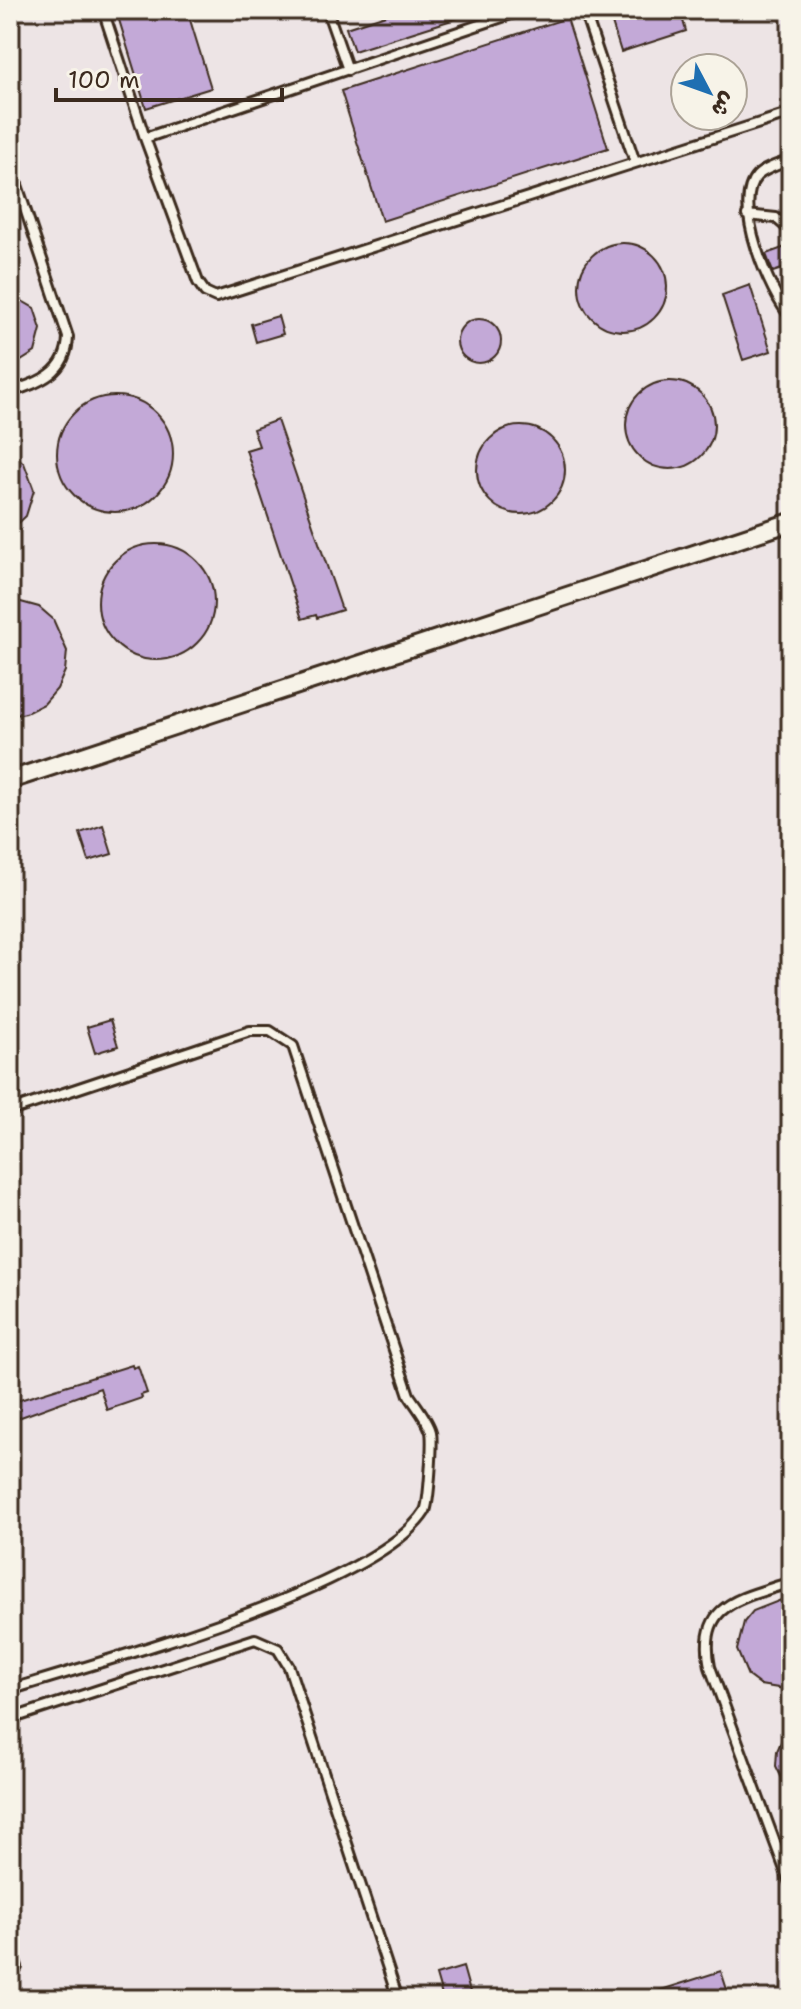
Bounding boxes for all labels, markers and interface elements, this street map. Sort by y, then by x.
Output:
scale bar [56,52,282,102]
north arrow [669,52,749,132]
text: 100 m [68,64,140,96]
text: ش [705,86,743,123]

